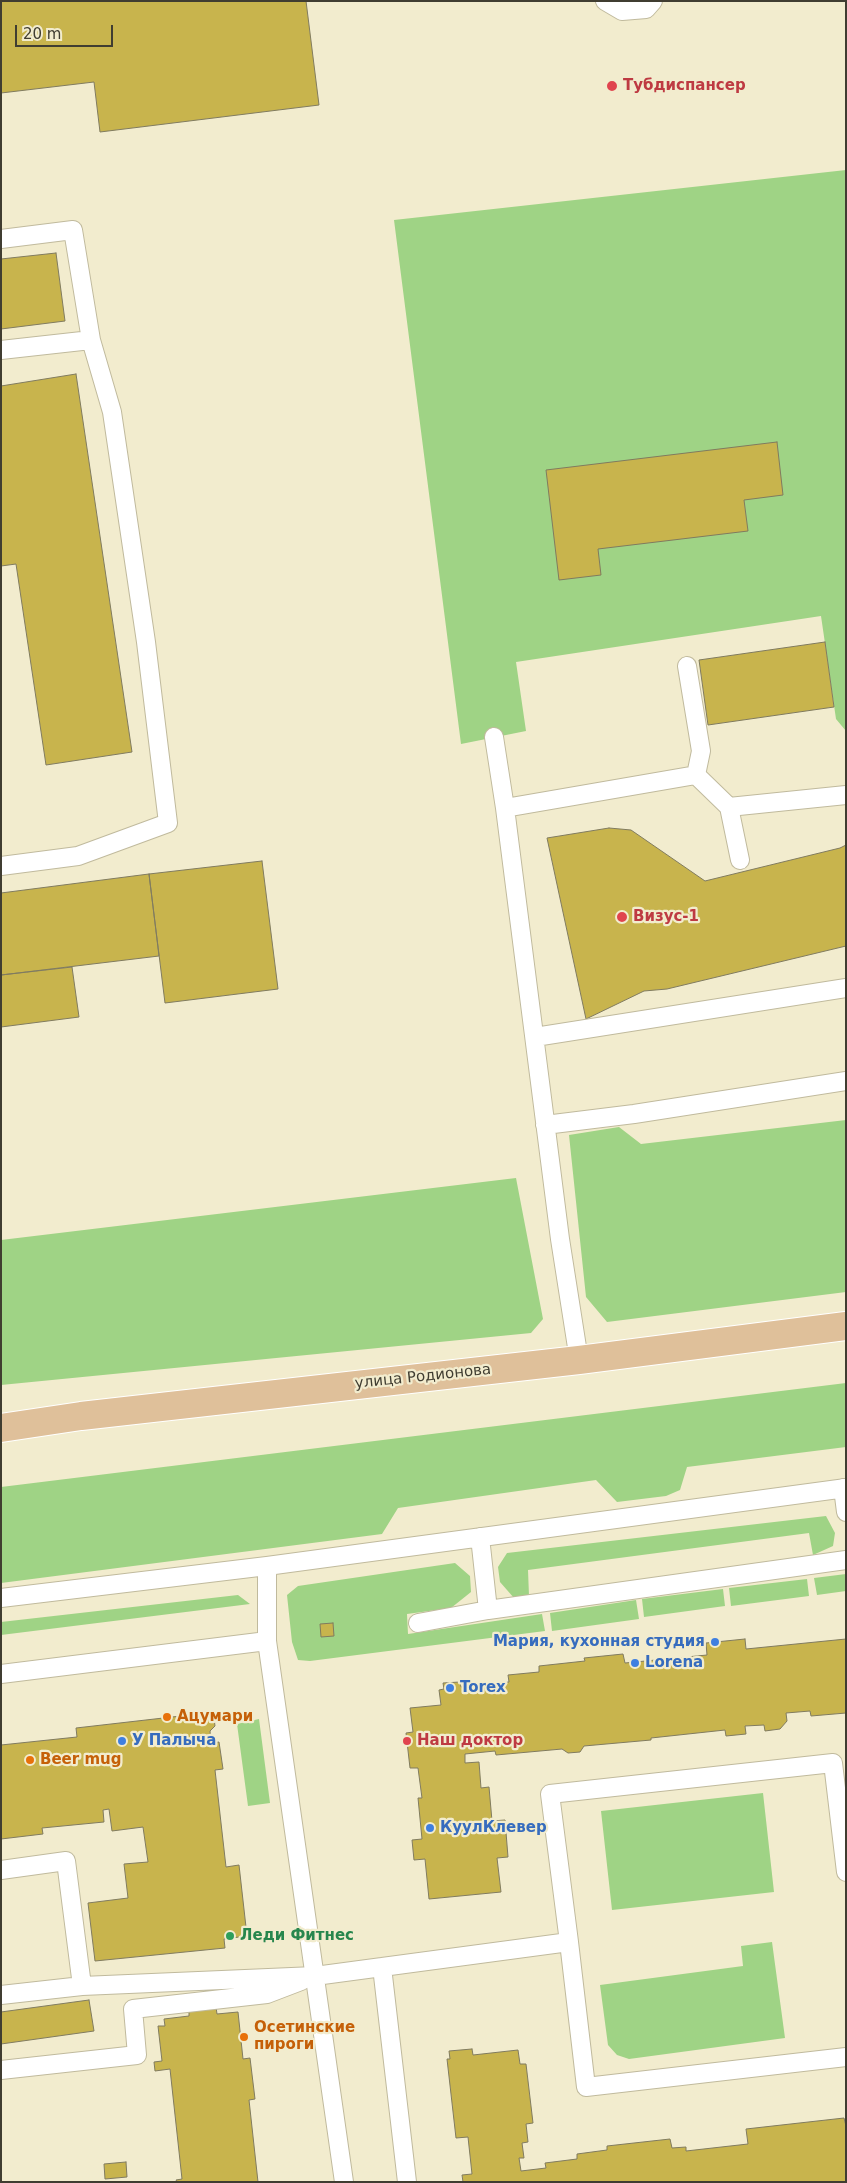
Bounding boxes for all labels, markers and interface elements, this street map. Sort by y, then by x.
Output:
scale bar [18,15,115,47]
text: 20 m [23,25,61,43]
place label: Тубдиспансер [623,77,746,95]
marker: Тубдиспансер [605,79,619,93]
place label: Визус-1 [633,908,699,926]
marker: Визус-1 [615,910,629,924]
street label: улица Родионова [354,1361,492,1393]
place label: Мария, кухонная студия [493,1633,705,1651]
marker: Мария, кухонная студия [709,1636,721,1648]
place label: Lorena [645,1654,703,1672]
marker: Lorena [629,1657,641,1669]
place label: Torex [460,1679,506,1697]
marker: Torex [444,1682,456,1694]
place label: Ацумари [177,1708,253,1726]
marker: Ацумари [161,1711,173,1723]
place label: У Палыча [132,1732,216,1750]
place label: Наш доктор [417,1732,523,1750]
marker: У Палыча [116,1735,128,1747]
marker: Наш доктор [401,1735,413,1747]
place label: Beer mug [40,1751,121,1769]
marker: Beer mug [24,1754,36,1766]
place label: КуулКлевер [440,1819,547,1837]
marker: КуулКлевер [424,1822,436,1834]
place label: Леди Фитнес [240,1927,354,1945]
marker: Леди Фитнес [224,1930,236,1942]
place label: Осетинские пироги [254,2019,355,2054]
marker: Осетинские пироги [238,2031,250,2043]

